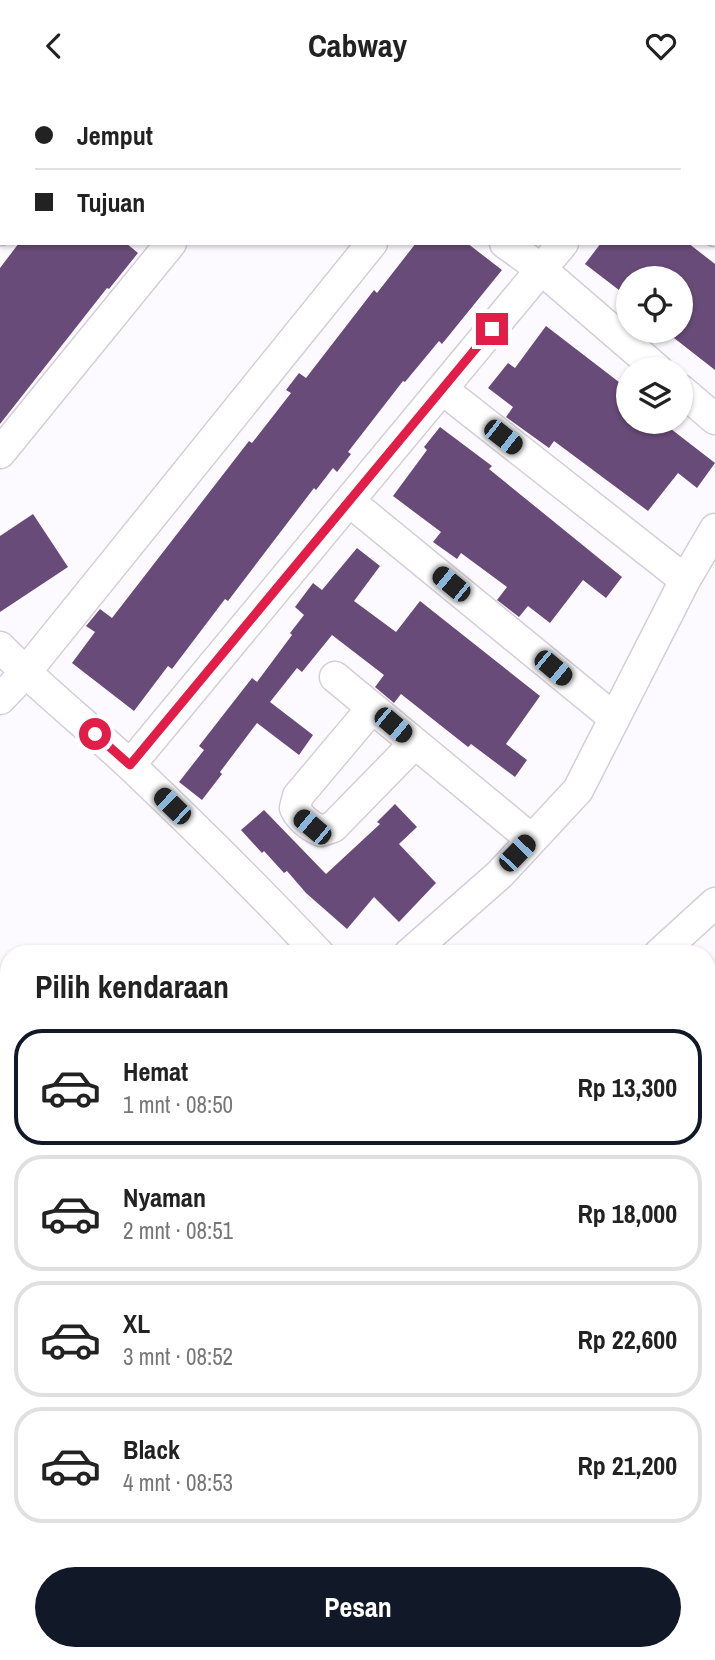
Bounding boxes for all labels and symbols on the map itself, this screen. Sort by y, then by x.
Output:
route end [476,313,508,345]
car [480,416,527,458]
car [429,563,474,605]
car [531,646,576,690]
car [371,703,416,747]
route start [79,718,111,750]
car [150,784,195,828]
car [290,805,335,849]
car [495,831,540,875]

